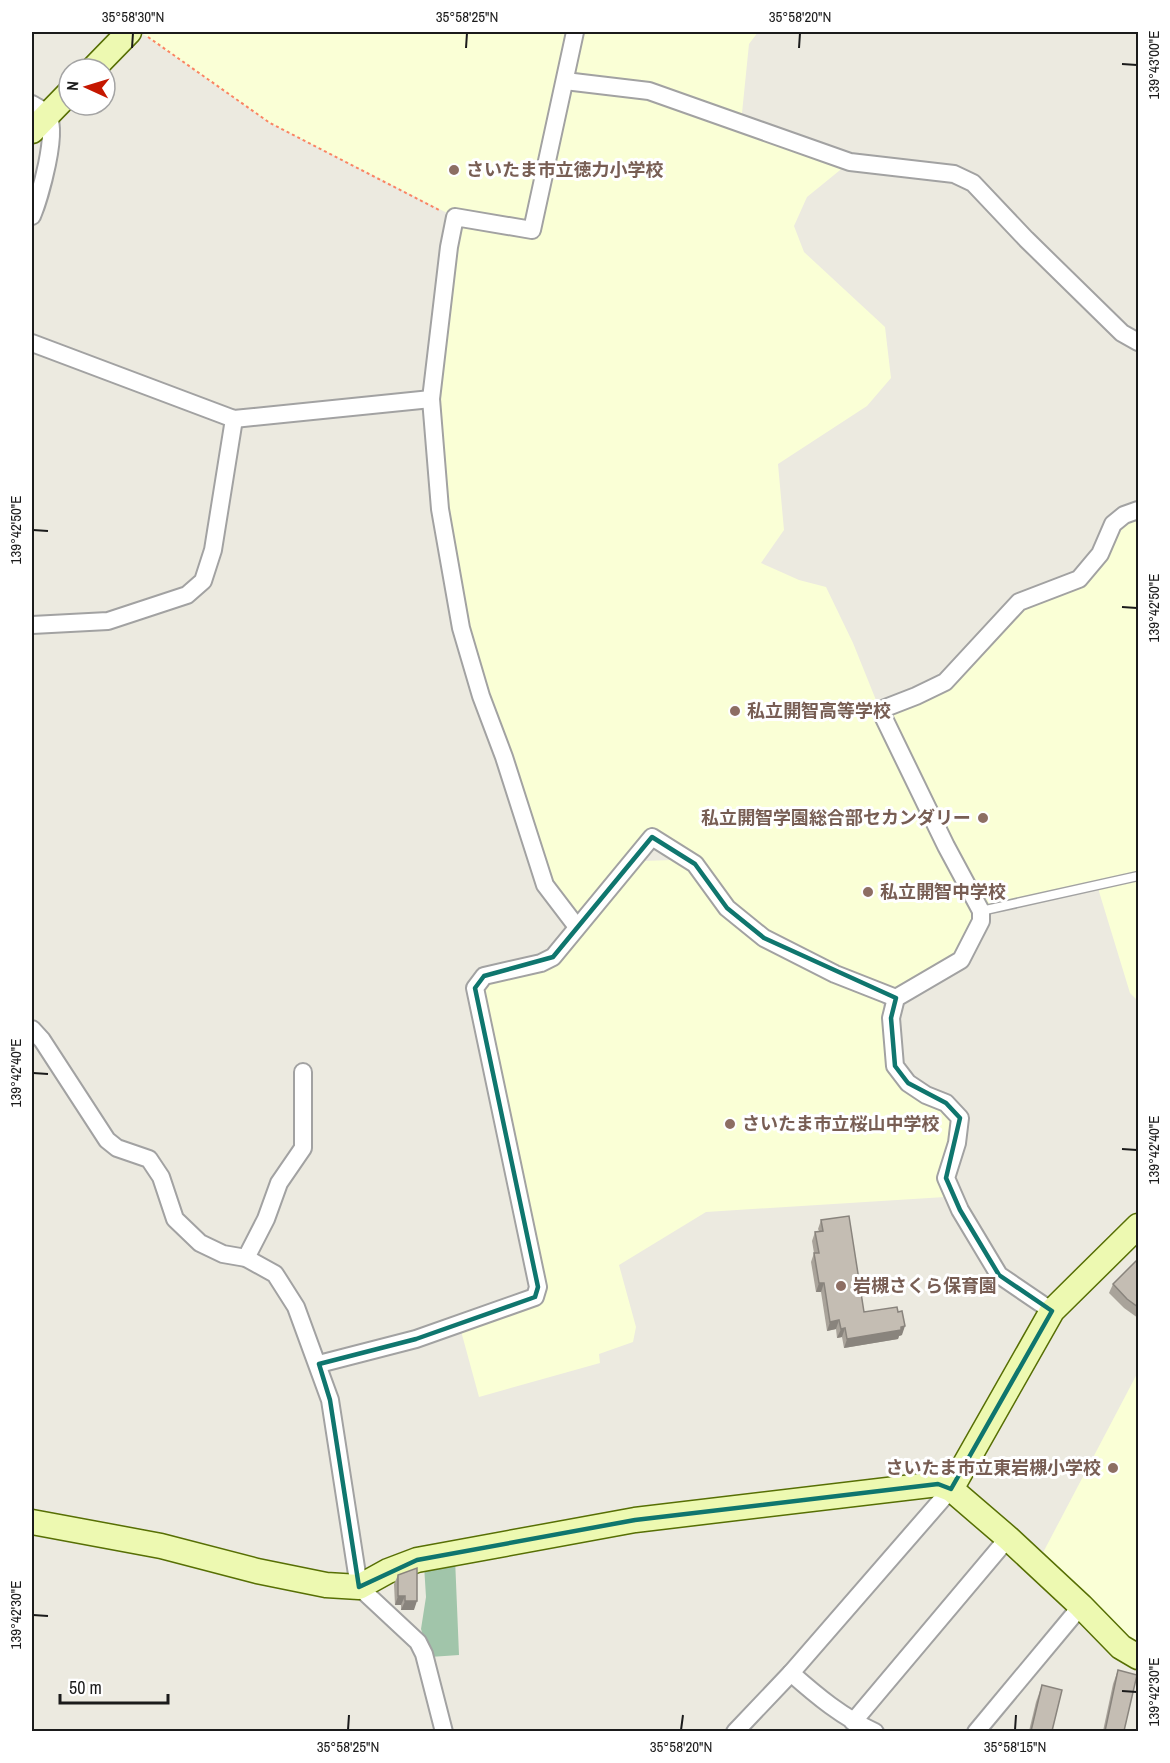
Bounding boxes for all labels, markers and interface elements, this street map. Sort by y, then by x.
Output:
text: 35°58'30"N [102,6,164,27]
text: 35°58'25"N [436,6,498,27]
text: 35°58'20"N [769,6,831,27]
text: 139°43'00"E [1143,31,1164,99]
north arrow [57,57,117,117]
text: N [61,80,83,91]
place label: さいたま市立徳力小学校 [466,157,663,182]
marker: さいたま市立徳力小学校 [447,163,461,177]
text: 139°42'50"E [5,496,26,564]
text: 139°42'50"E [1143,574,1164,642]
place label: 私立開智高等学校 [747,698,891,723]
marker: 私立開智高等学校 [728,704,742,718]
place label: 私立開智学園総合部セカンダリー [701,805,971,830]
marker: 私立開智学園総合部セカンダリー [976,811,990,825]
place label: 私立開智中学校 [880,879,1006,904]
marker: 私立開智中学校 [861,885,875,899]
text: 139°42'40"E [5,1039,26,1107]
place label: さいたま市立桜山中学校 [742,1111,939,1136]
text: 139°42'40"E [1143,1116,1164,1184]
marker: さいたま市立桜山中学校 [723,1117,737,1131]
place label: 岩槻さくら保育園 [853,1273,997,1298]
marker: 岩槻さくら保育園 [834,1279,848,1293]
place label: さいたま市立東岩槻小学校 [886,1455,1101,1480]
marker: さいたま市立東岩槻小学校 [1106,1461,1120,1475]
text: 139°42'30"E [5,1581,26,1649]
text: 139°42'30"E [1143,1658,1164,1726]
scale bar [60,1667,168,1705]
text: 50 m [69,1675,102,1700]
text: 35°58'25"N [317,1736,379,1757]
text: 35°58'20"N [650,1736,712,1757]
text: 35°58'15"N [984,1736,1046,1757]

